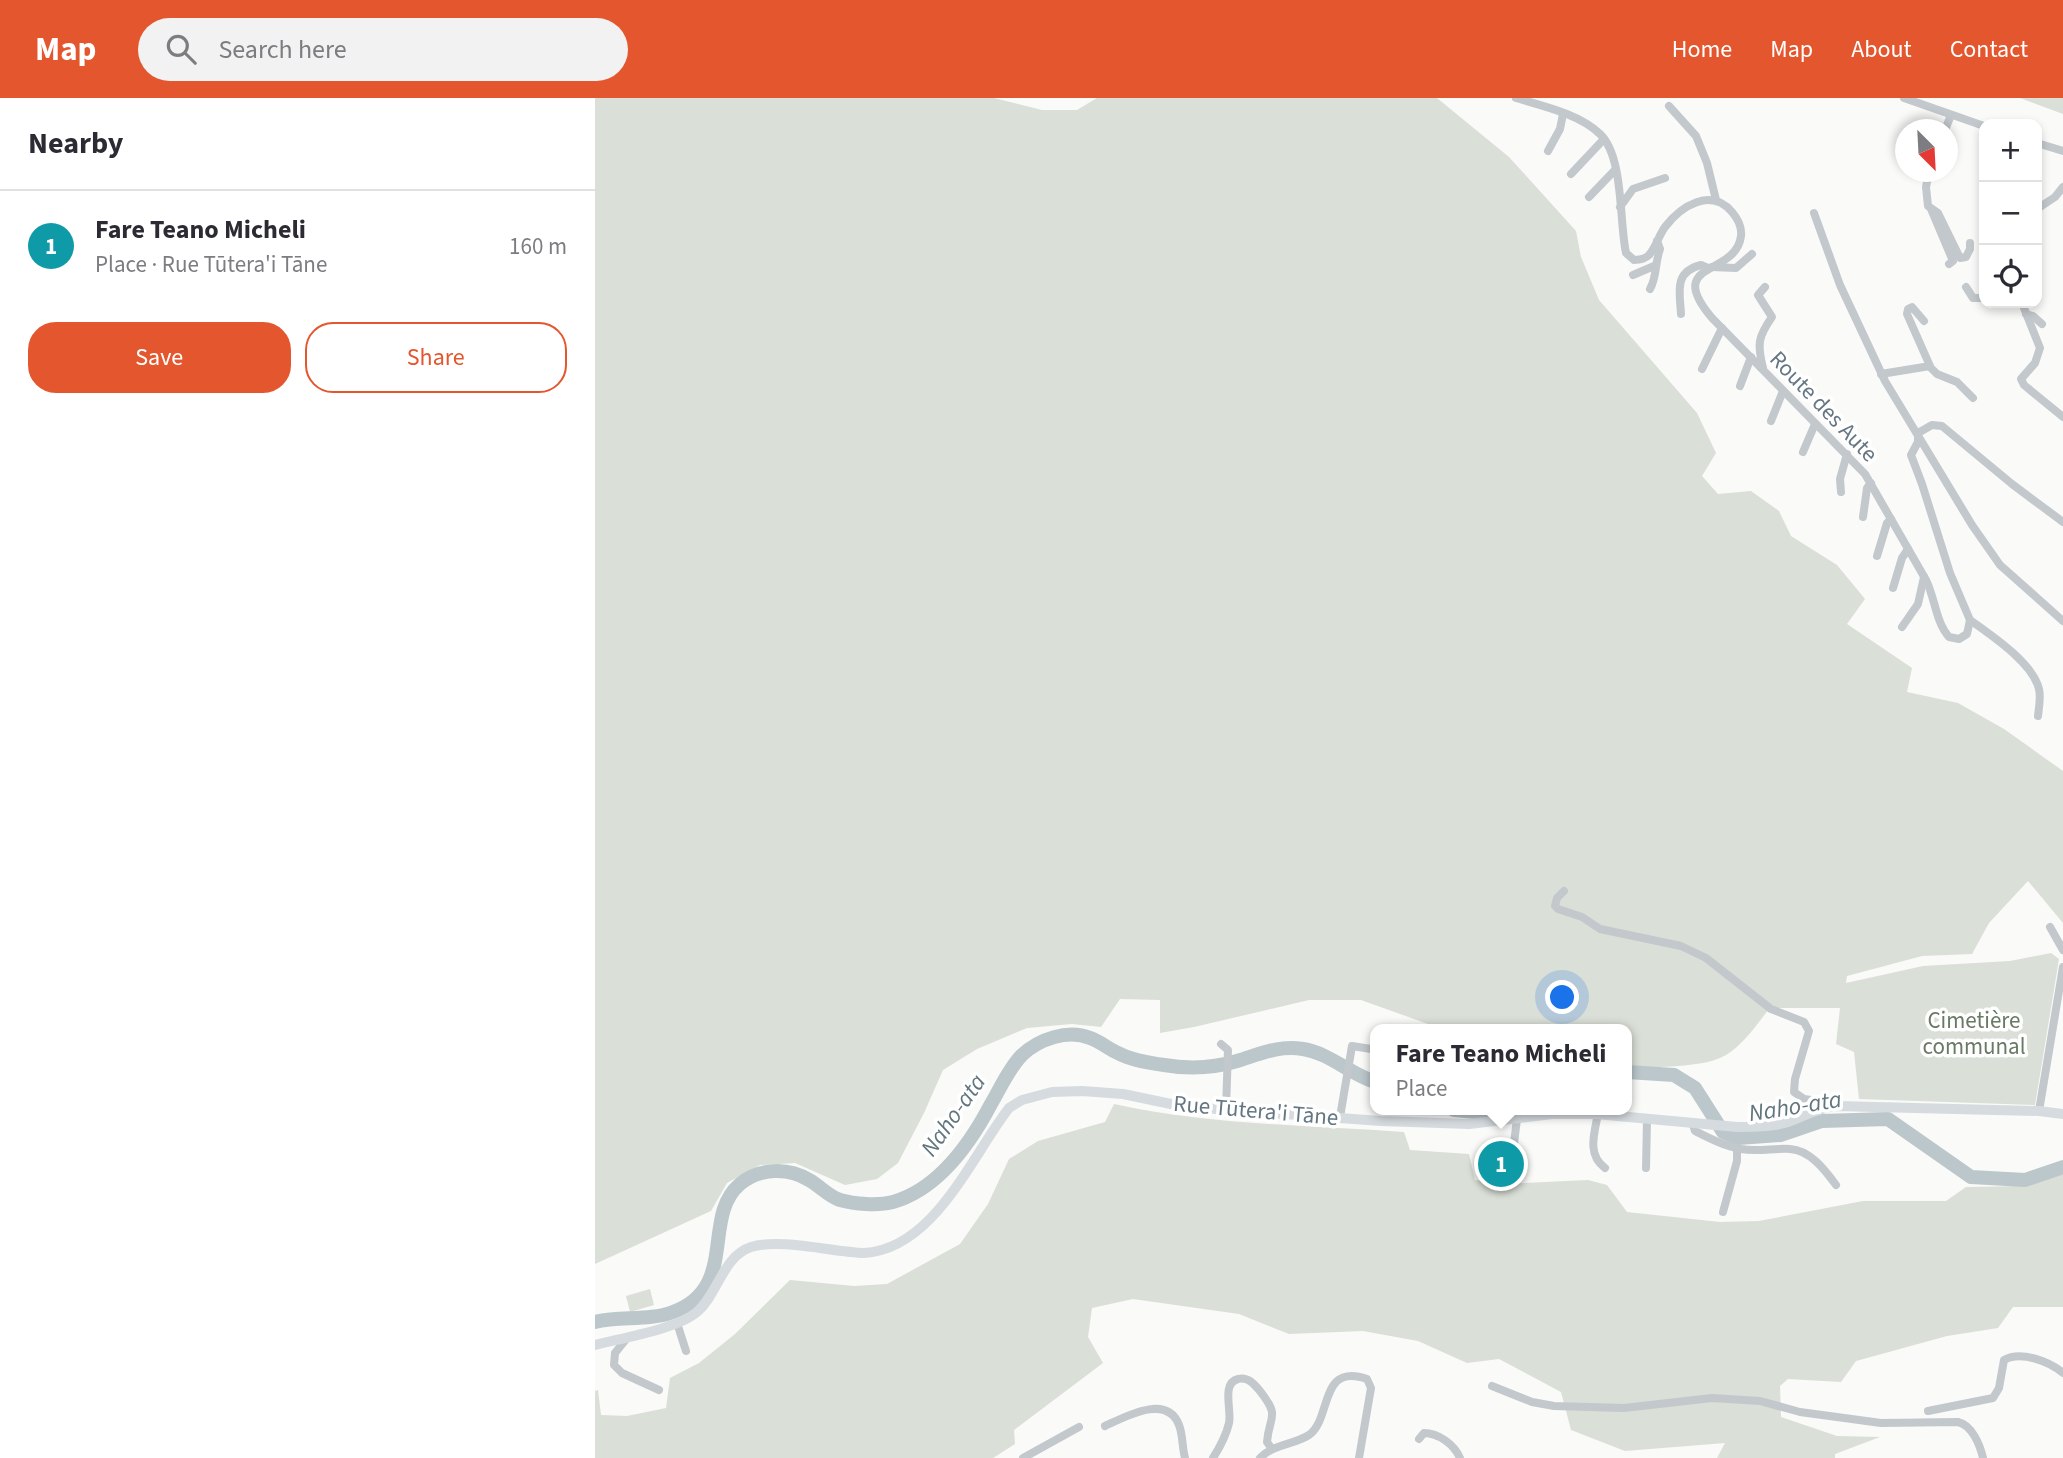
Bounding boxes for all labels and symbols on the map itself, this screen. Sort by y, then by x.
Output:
north arrow [1895,119,1958,182]
street label: Route des Aute [1762,343,1885,469]
your location [1545,980,1579,1014]
park label: Cimetière communal [1922,1004,2026,1063]
water label: Naho-ata [912,1067,995,1164]
water label: Naho-ata [1746,1082,1844,1131]
street label: Rue Tūtera'i Tāne [1172,1087,1340,1134]
pin: 1 [1478,1138,1524,1190]

